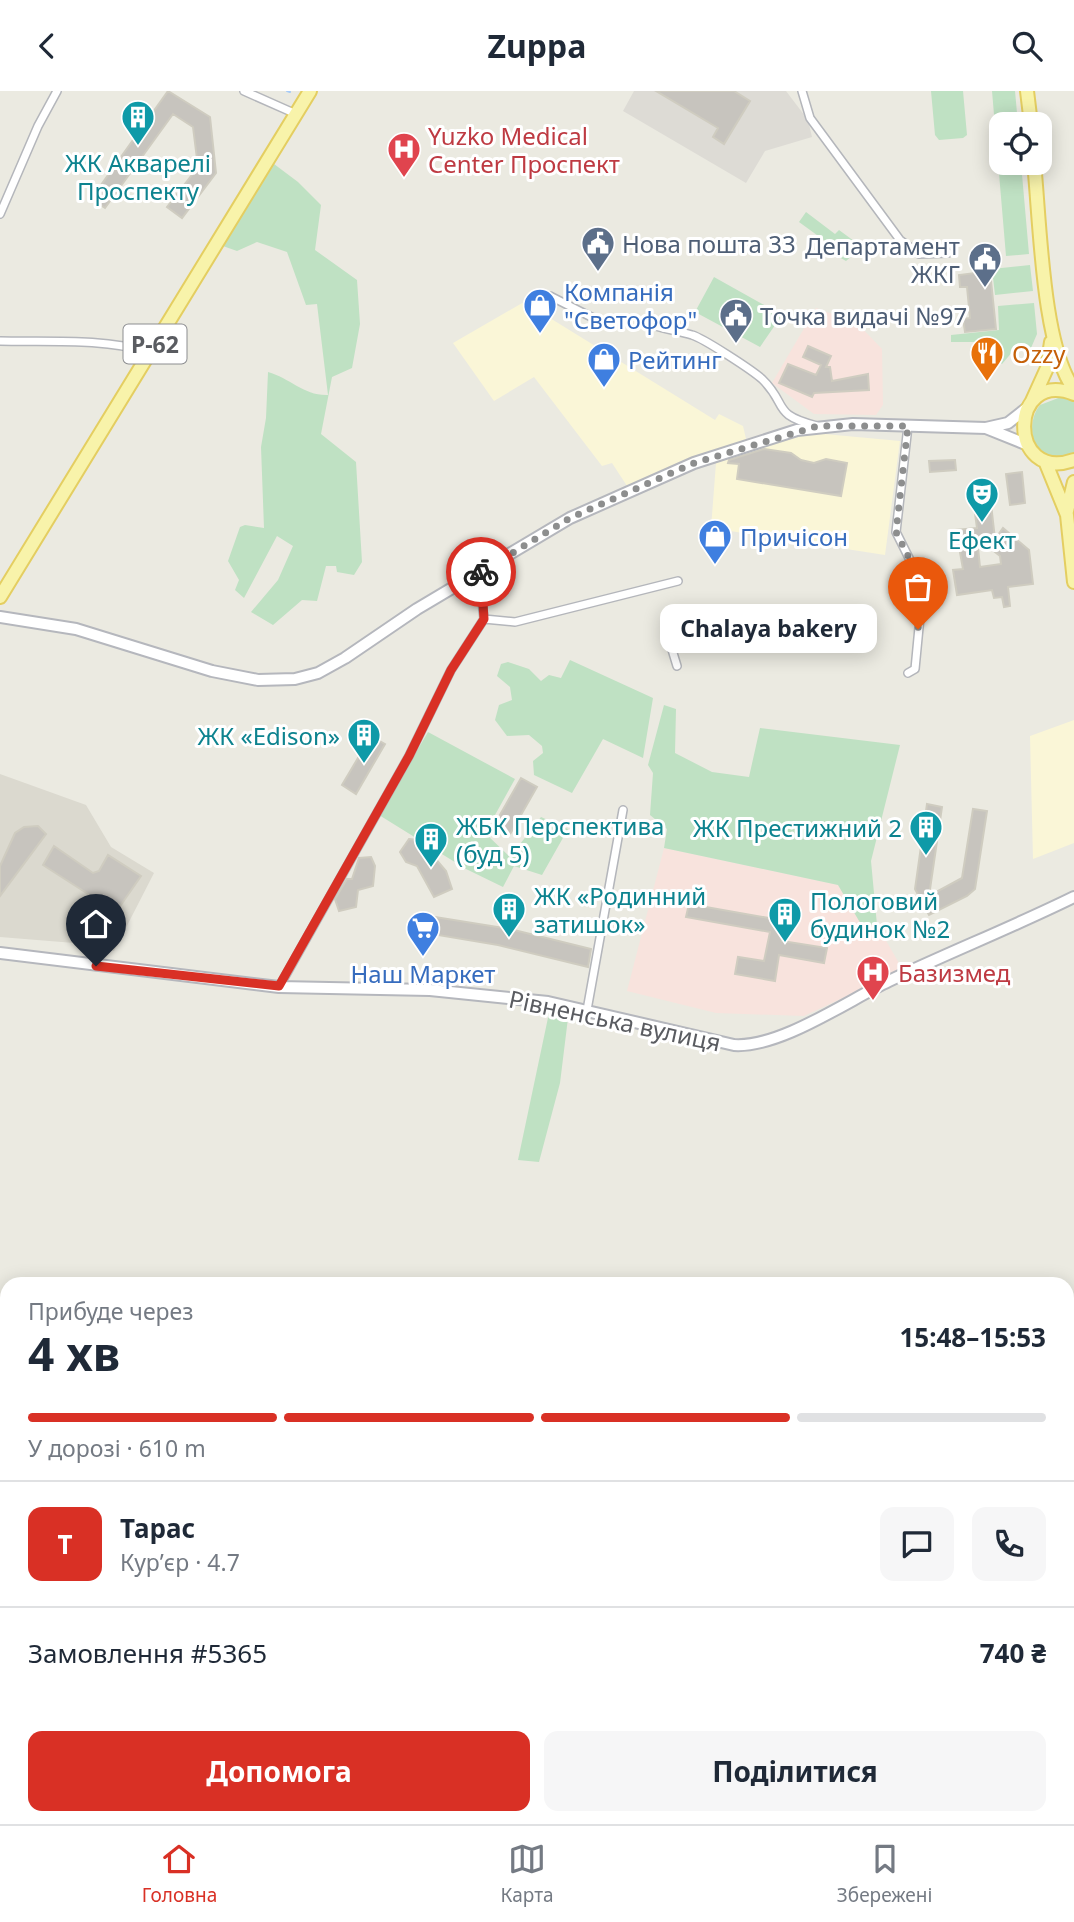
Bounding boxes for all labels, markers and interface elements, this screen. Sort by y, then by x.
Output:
text: Zuppa [488,24,586,67]
icon: back [28,27,66,65]
icon: search [1008,27,1046,65]
building icon: ЖК Акварелі Проспекту [119,98,157,147]
map controls [989,112,1052,175]
button: locate [989,112,1052,175]
place label: Yuzko Medical Center Проспект [428,119,620,180]
hospital icon: Yuzko Medical Center Проспект [385,130,423,179]
place label: ЖК Акварелі Проспекту [65,146,211,207]
public building icon: Нова пошта 33 [579,224,617,273]
place label: Нова пошта 33 [622,227,796,260]
place label: Департамент ЖКГ [805,229,960,290]
public building icon: Департамент ЖКГ [966,240,1004,289]
place label: Компанія "Светофор" [564,275,697,336]
shop icon: Компанія "Светофор" [521,286,559,335]
public building icon: Точка видачі №97 [717,296,755,345]
place label: Точка видачі №97 [760,299,967,332]
road number: Р-62 [124,325,186,363]
restaurant icon: Ozzy [968,334,1006,383]
place label: Ozzy [1012,337,1066,370]
shop icon: Рейтинг [585,340,623,389]
place label: Рейтинг [628,343,722,376]
theatre icon: Ефект [963,475,1001,524]
shop icon: Причісон [696,517,734,566]
place label: Причісон [740,520,848,553]
place label: Ефект [948,523,1016,556]
courier [446,537,516,607]
icon: bike [462,553,500,591]
pin [888,557,948,629]
icon: bag [899,568,937,606]
callout: Chalaya bakery [659,605,876,653]
text: Chalaya bakery [680,612,857,644]
building icon: ЖК «Edison» [345,716,383,765]
place label: ЖК «Edison» [197,719,340,752]
building icon: ЖК Престижний 2 [907,808,945,857]
place label: ЖБК Перспектива (буд 5) [456,809,664,870]
place label: ЖК Престижний 2 [693,811,902,844]
building icon: ЖБК Перспектива (буд 5) [412,820,450,869]
place label: ЖК «Родинний затишок» [534,879,706,940]
place label: Пологовий будинок №2 [810,884,950,945]
building icon: ЖК «Родинний затишок» [490,890,528,939]
pin [66,894,126,966]
building icon: Пологовий будинок №2 [766,895,804,944]
icon: home [77,905,115,943]
supermarket icon: Наш Маркет [404,909,442,958]
hospital icon: Базизмед [854,953,892,1002]
place label: Базизмед [898,956,1011,989]
place label: Наш Маркет [351,957,495,990]
street label: Рівненська вулиця [506,981,724,1059]
text: Прибуде через [28,1295,193,1327]
text: 15:48–15:53 [899,1319,1046,1355]
text: 4 хв [28,1322,120,1384]
text: У дорозі · 610 m [28,1432,206,1464]
button: chat [880,1507,954,1581]
button: phone [972,1507,1046,1581]
text: Тарас [120,1510,195,1546]
text: Т [57,1526,73,1562]
text: Кур’єр · 4.7 [120,1546,240,1578]
text: Замовлення #5365 [28,1635,267,1671]
text: 740 ₴ [980,1635,1046,1671]
button: Допомога [28,1731,530,1811]
button: Поділитися [544,1731,1046,1811]
tab: Головна [142,1840,217,1908]
tab: Карта [501,1840,554,1908]
tab: Збережені [837,1840,932,1908]

